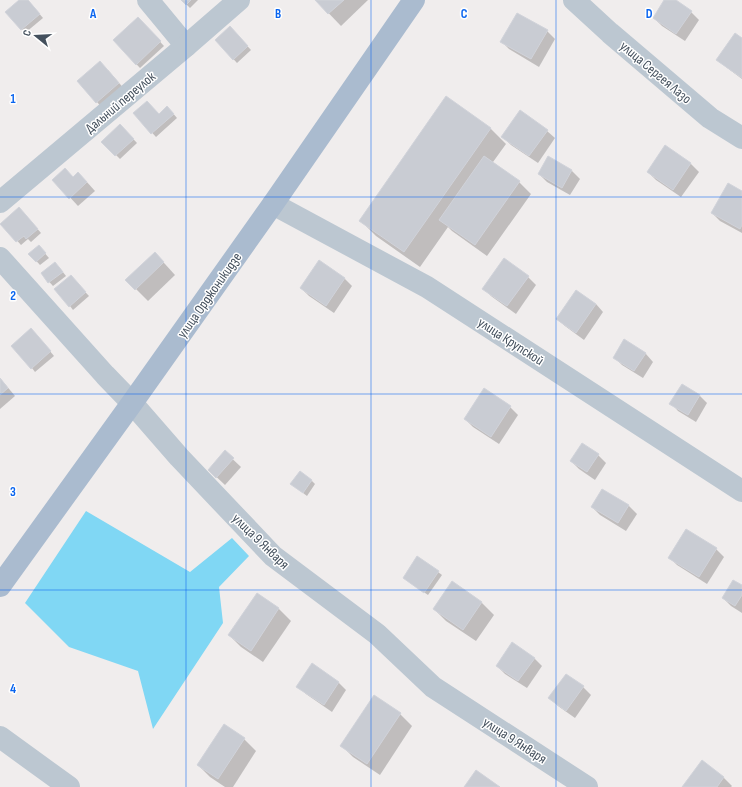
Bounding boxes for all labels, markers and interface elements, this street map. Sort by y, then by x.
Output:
text: A [89,6,97,22]
text: B [275,6,281,22]
text: C [461,6,468,22]
text: D [646,6,653,22]
north arrow [16,16,56,56]
text: С [20,28,34,38]
street label: улица Сергея Лазо [616,37,695,107]
street label: Дальний переулок [82,68,159,137]
text: 1 [10,91,16,107]
street label: улица Орджоникидзе [174,249,245,341]
text: 2 [10,288,16,304]
street label: улица Крупской [475,314,547,369]
text: 3 [10,484,16,500]
street label: улица 9 Января [229,510,293,573]
text: 4 [10,681,16,697]
street label: улица 9 Января [480,713,550,767]

